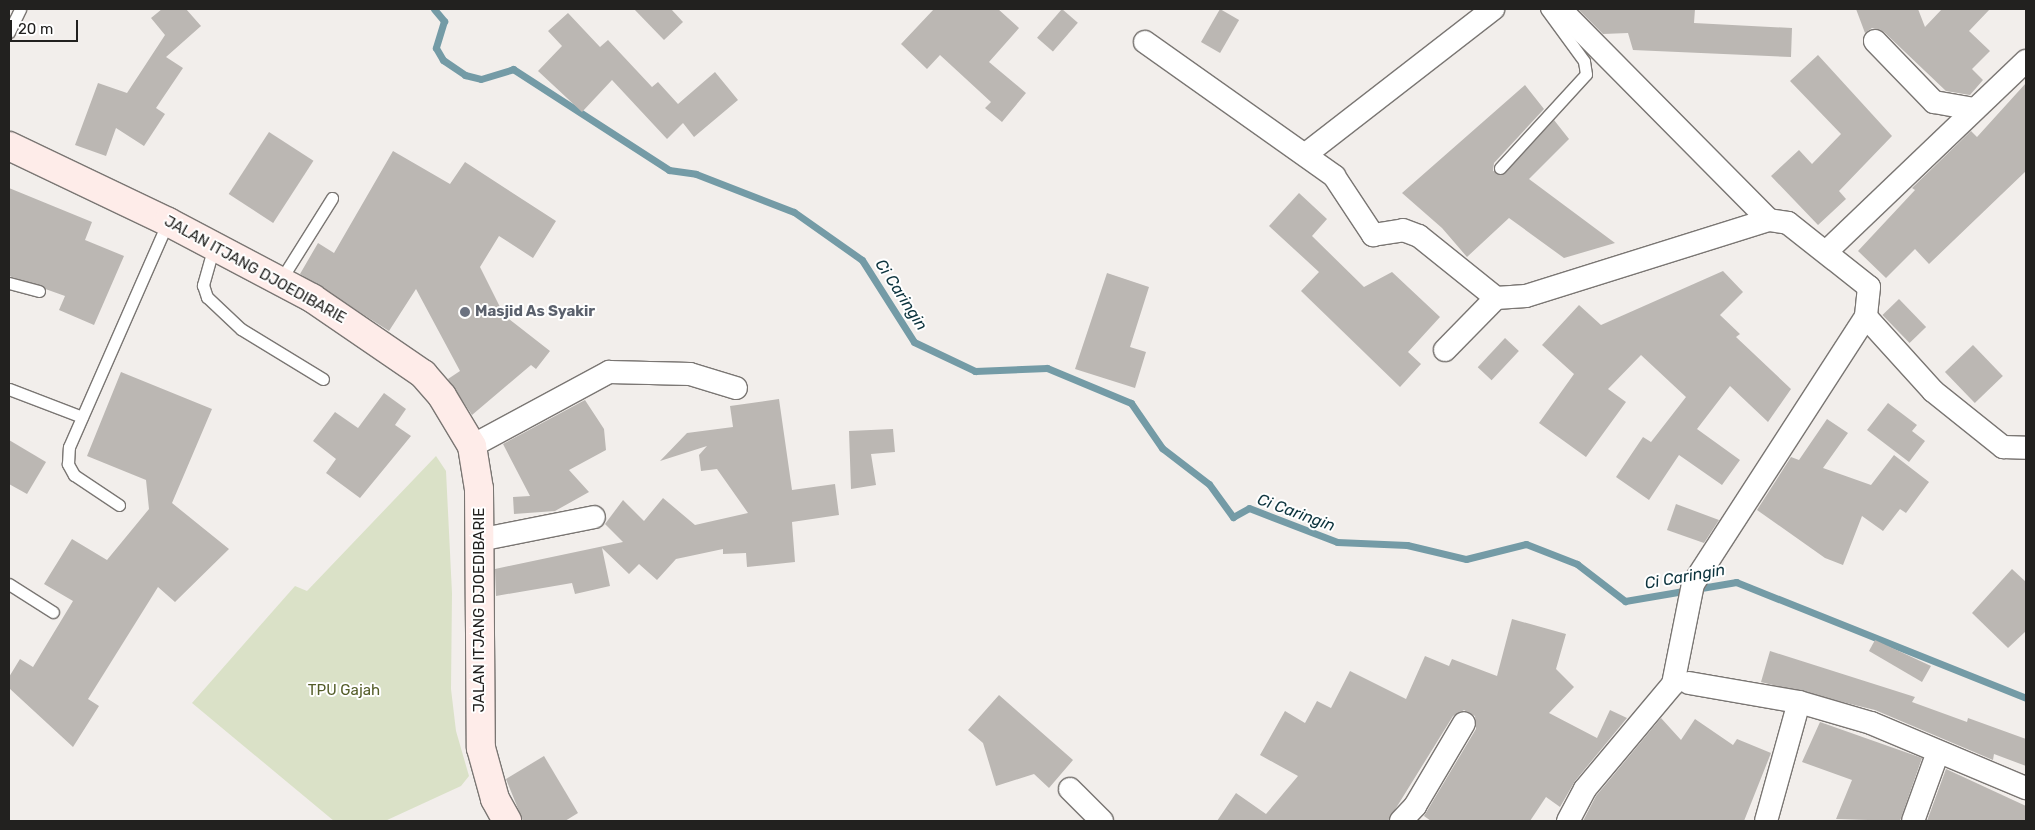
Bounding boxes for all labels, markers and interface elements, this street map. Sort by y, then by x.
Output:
scale bar [12,10,80,42]
text: 20 m [18,20,53,38]
street label: JALAN ITJANG DJOEDIBARIE [161,212,349,328]
water label: Ci Caringin [871,256,931,334]
place label: Masjid As Syakir [475,303,596,321]
marker: Masjid As Syakir [459,306,471,318]
water label: Ci Caringin [1254,490,1338,536]
street label: JALAN ITJANG DJOEDIBARIE [471,508,489,712]
water label: Ci Caringin [1643,560,1727,594]
park label: TPU Gajah [308,682,380,700]

